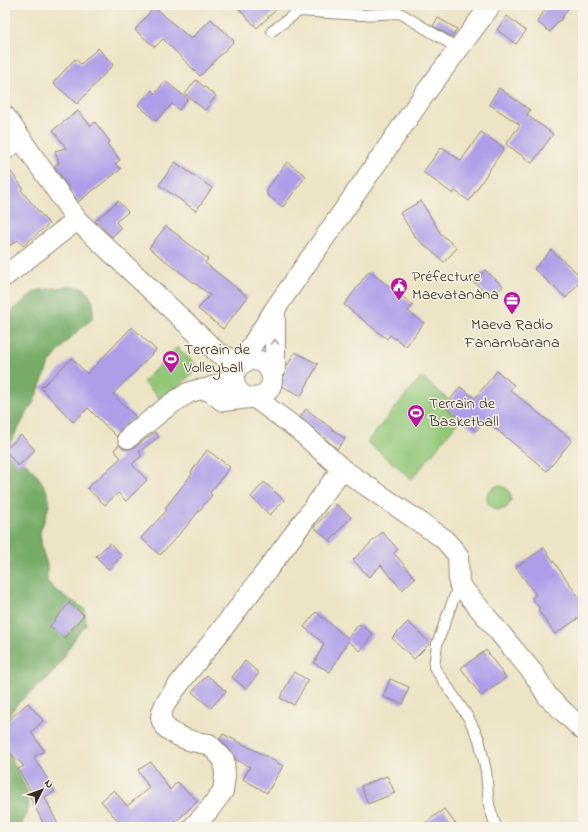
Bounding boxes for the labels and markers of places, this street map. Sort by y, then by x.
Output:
place label: Préfecture Maevatanàna [412,265,499,307]
public building icon: Préfecture Maevatanàna [389,276,409,301]
office icon: Maeva Radio Fanambarana [502,290,522,315]
place label: Maeva Radio Fanambarana [463,313,560,355]
place label: Terrain de Volleyball [183,338,251,380]
sports icon: Terrain de Volleyball [161,349,181,374]
place label: Terrain de Basketball [428,392,499,434]
sports icon: Terrain de Basketball [406,403,426,428]

